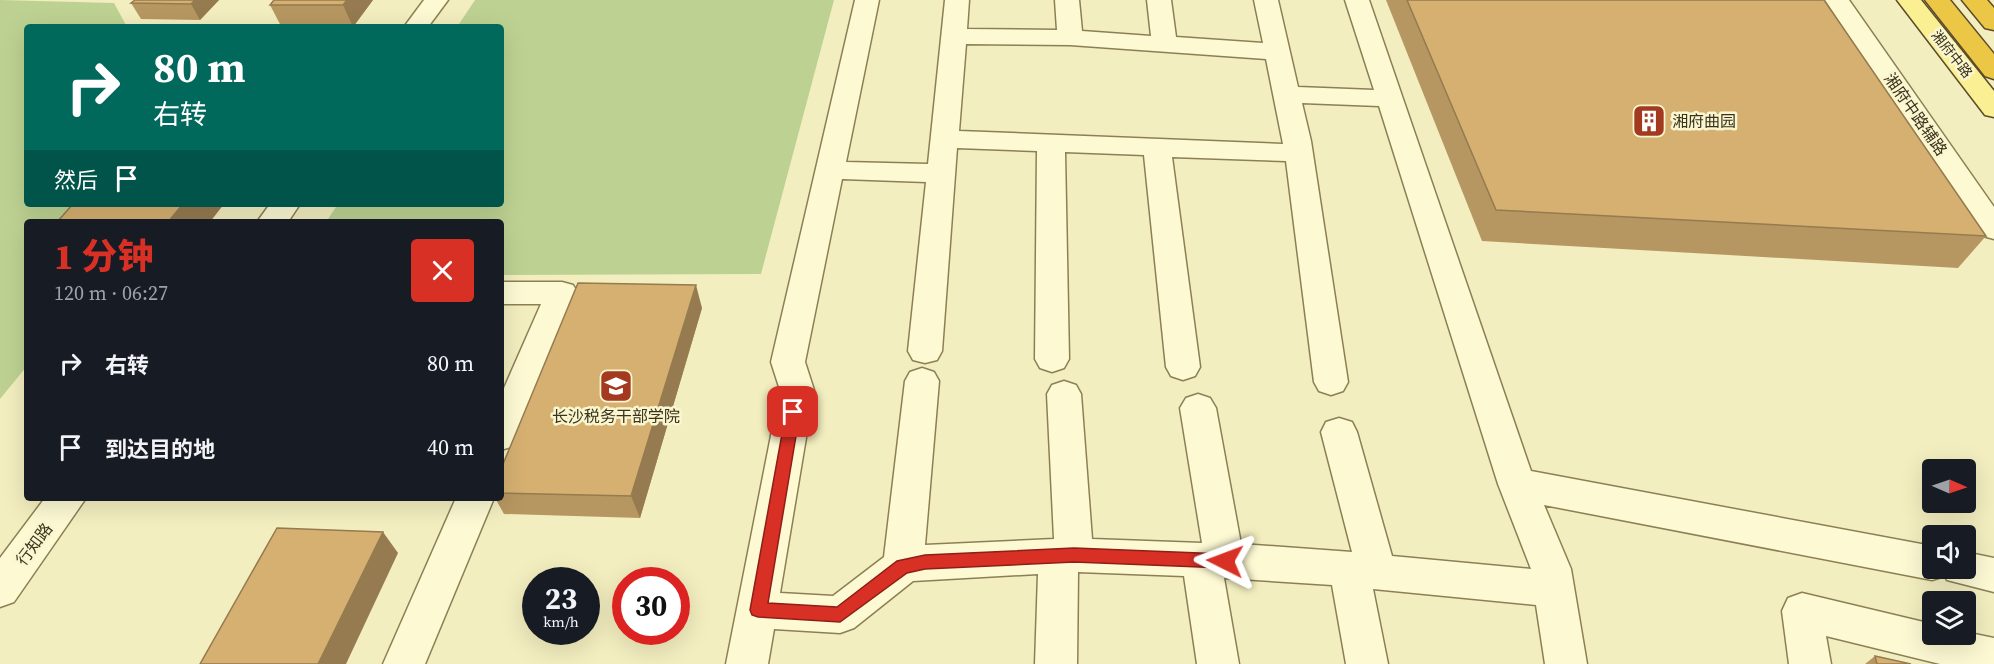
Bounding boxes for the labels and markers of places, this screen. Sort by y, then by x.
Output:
building icon: 湘府曲园 [1631,103,1667,139]
place label: 湘府曲园 [1672,110,1736,132]
school or university icon: 长沙税务干部学院 [598,368,634,404]
pin [767,386,818,437]
place label: 长沙税务干部学院 [552,405,680,427]

